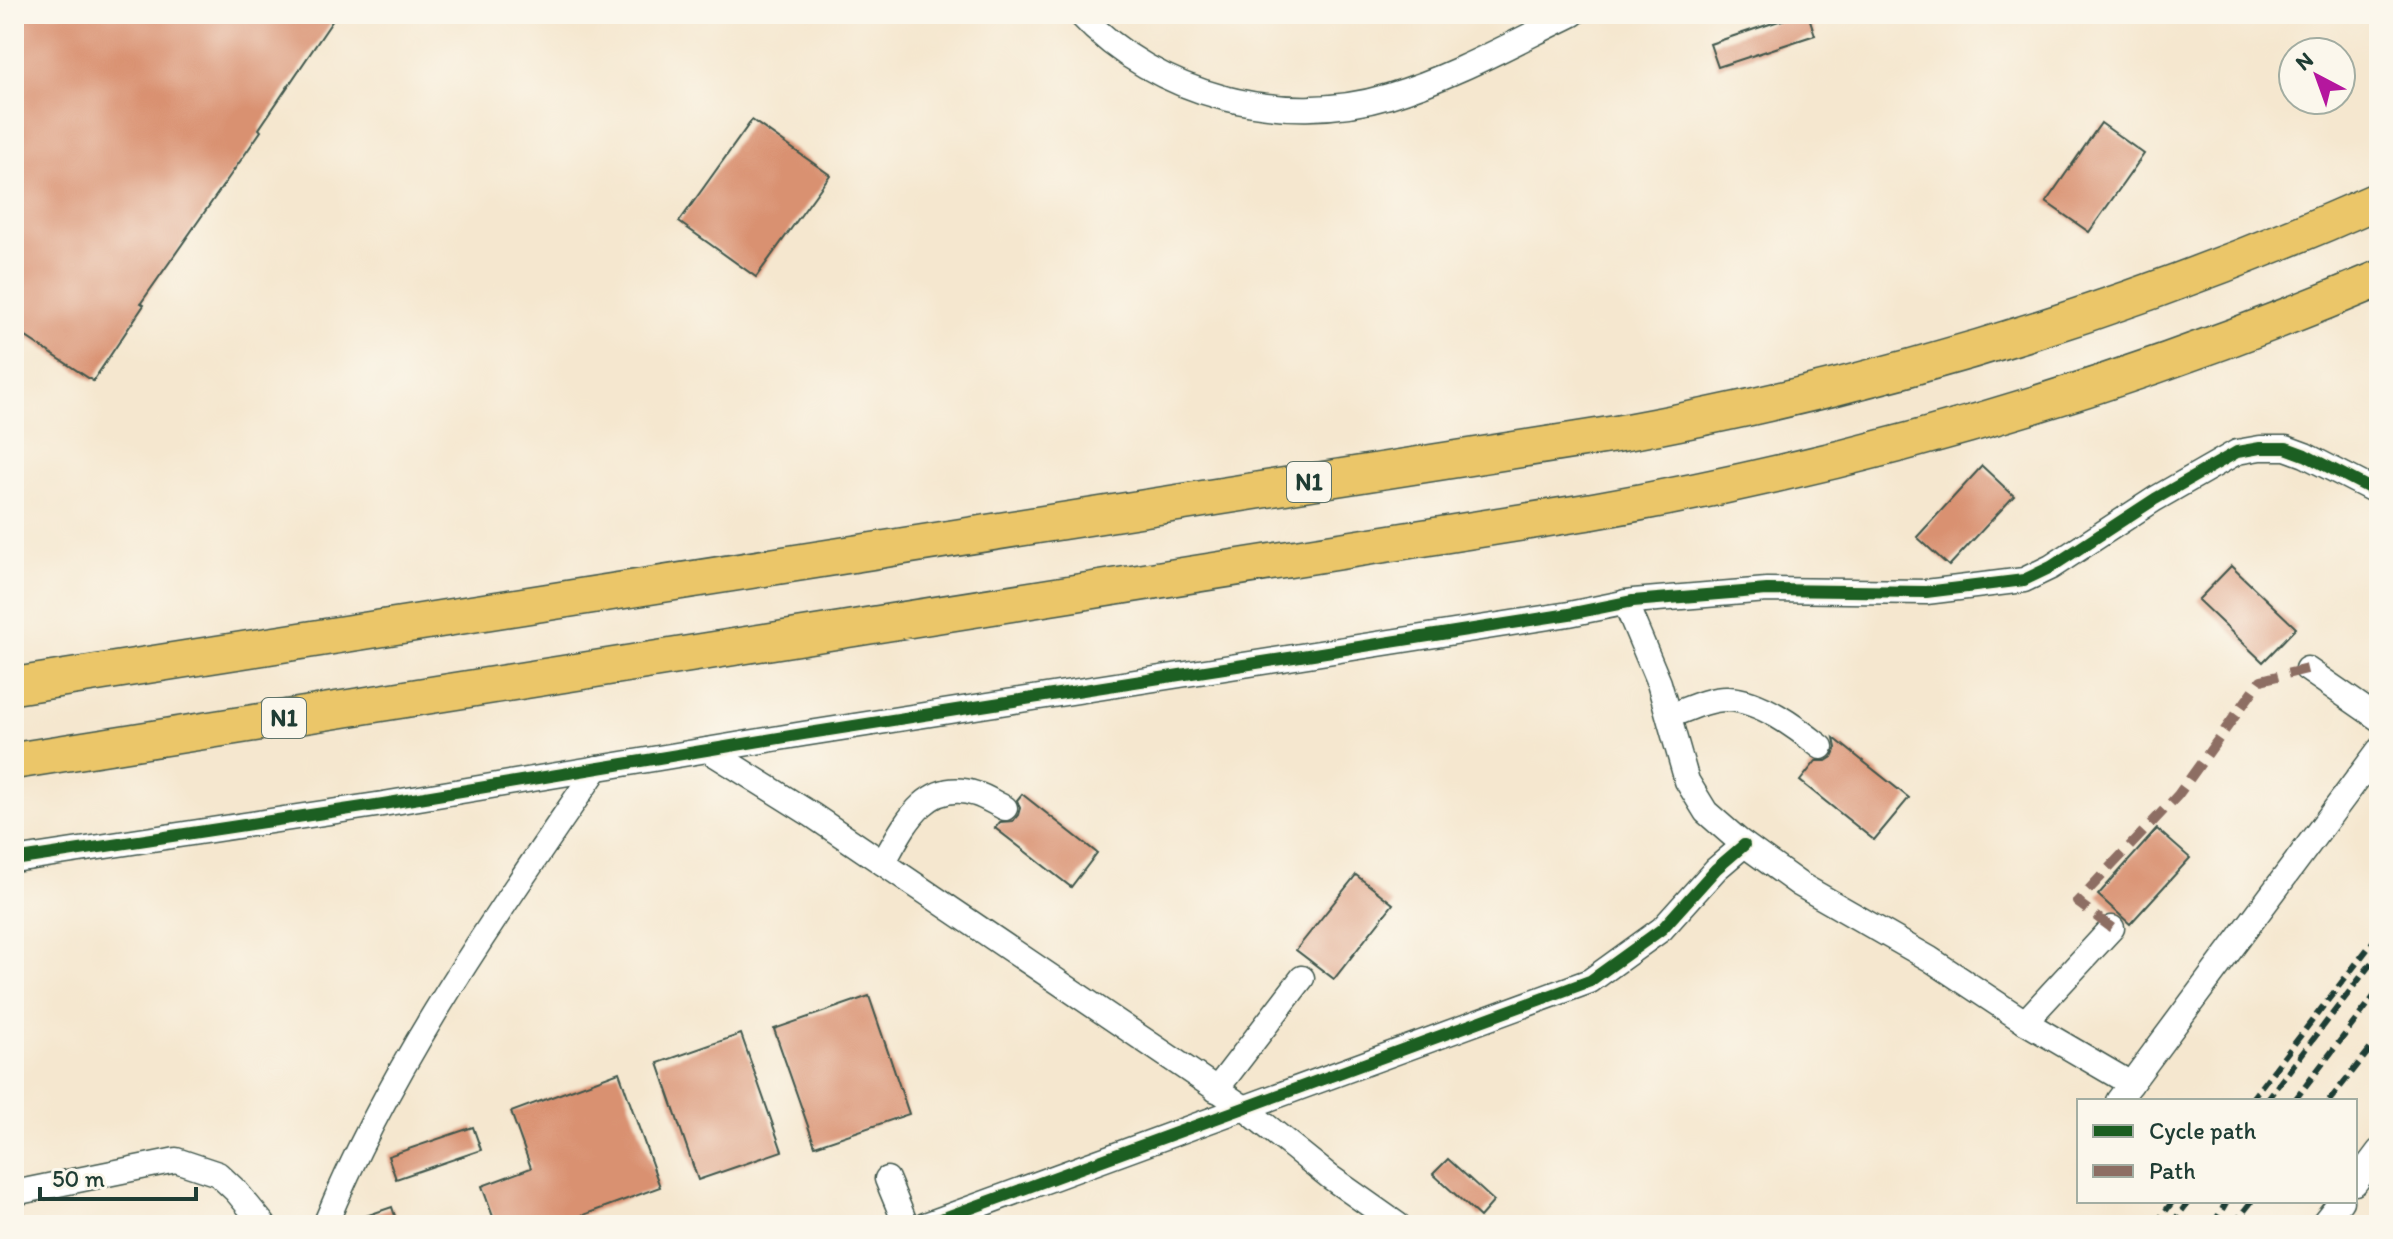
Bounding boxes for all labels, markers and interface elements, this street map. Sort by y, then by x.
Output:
north arrow [2277,36,2357,116]
text: N [2290,46,2319,76]
road number: N1 [1287,462,1331,502]
road number: N1 [262,698,306,738]
legend [2077,1099,2357,1203]
text: Cycle path [2149,1116,2256,1145]
scale bar [40,1151,196,1201]
text: Path [2149,1156,2196,1185]
text: 50 m [52,1164,105,1193]

